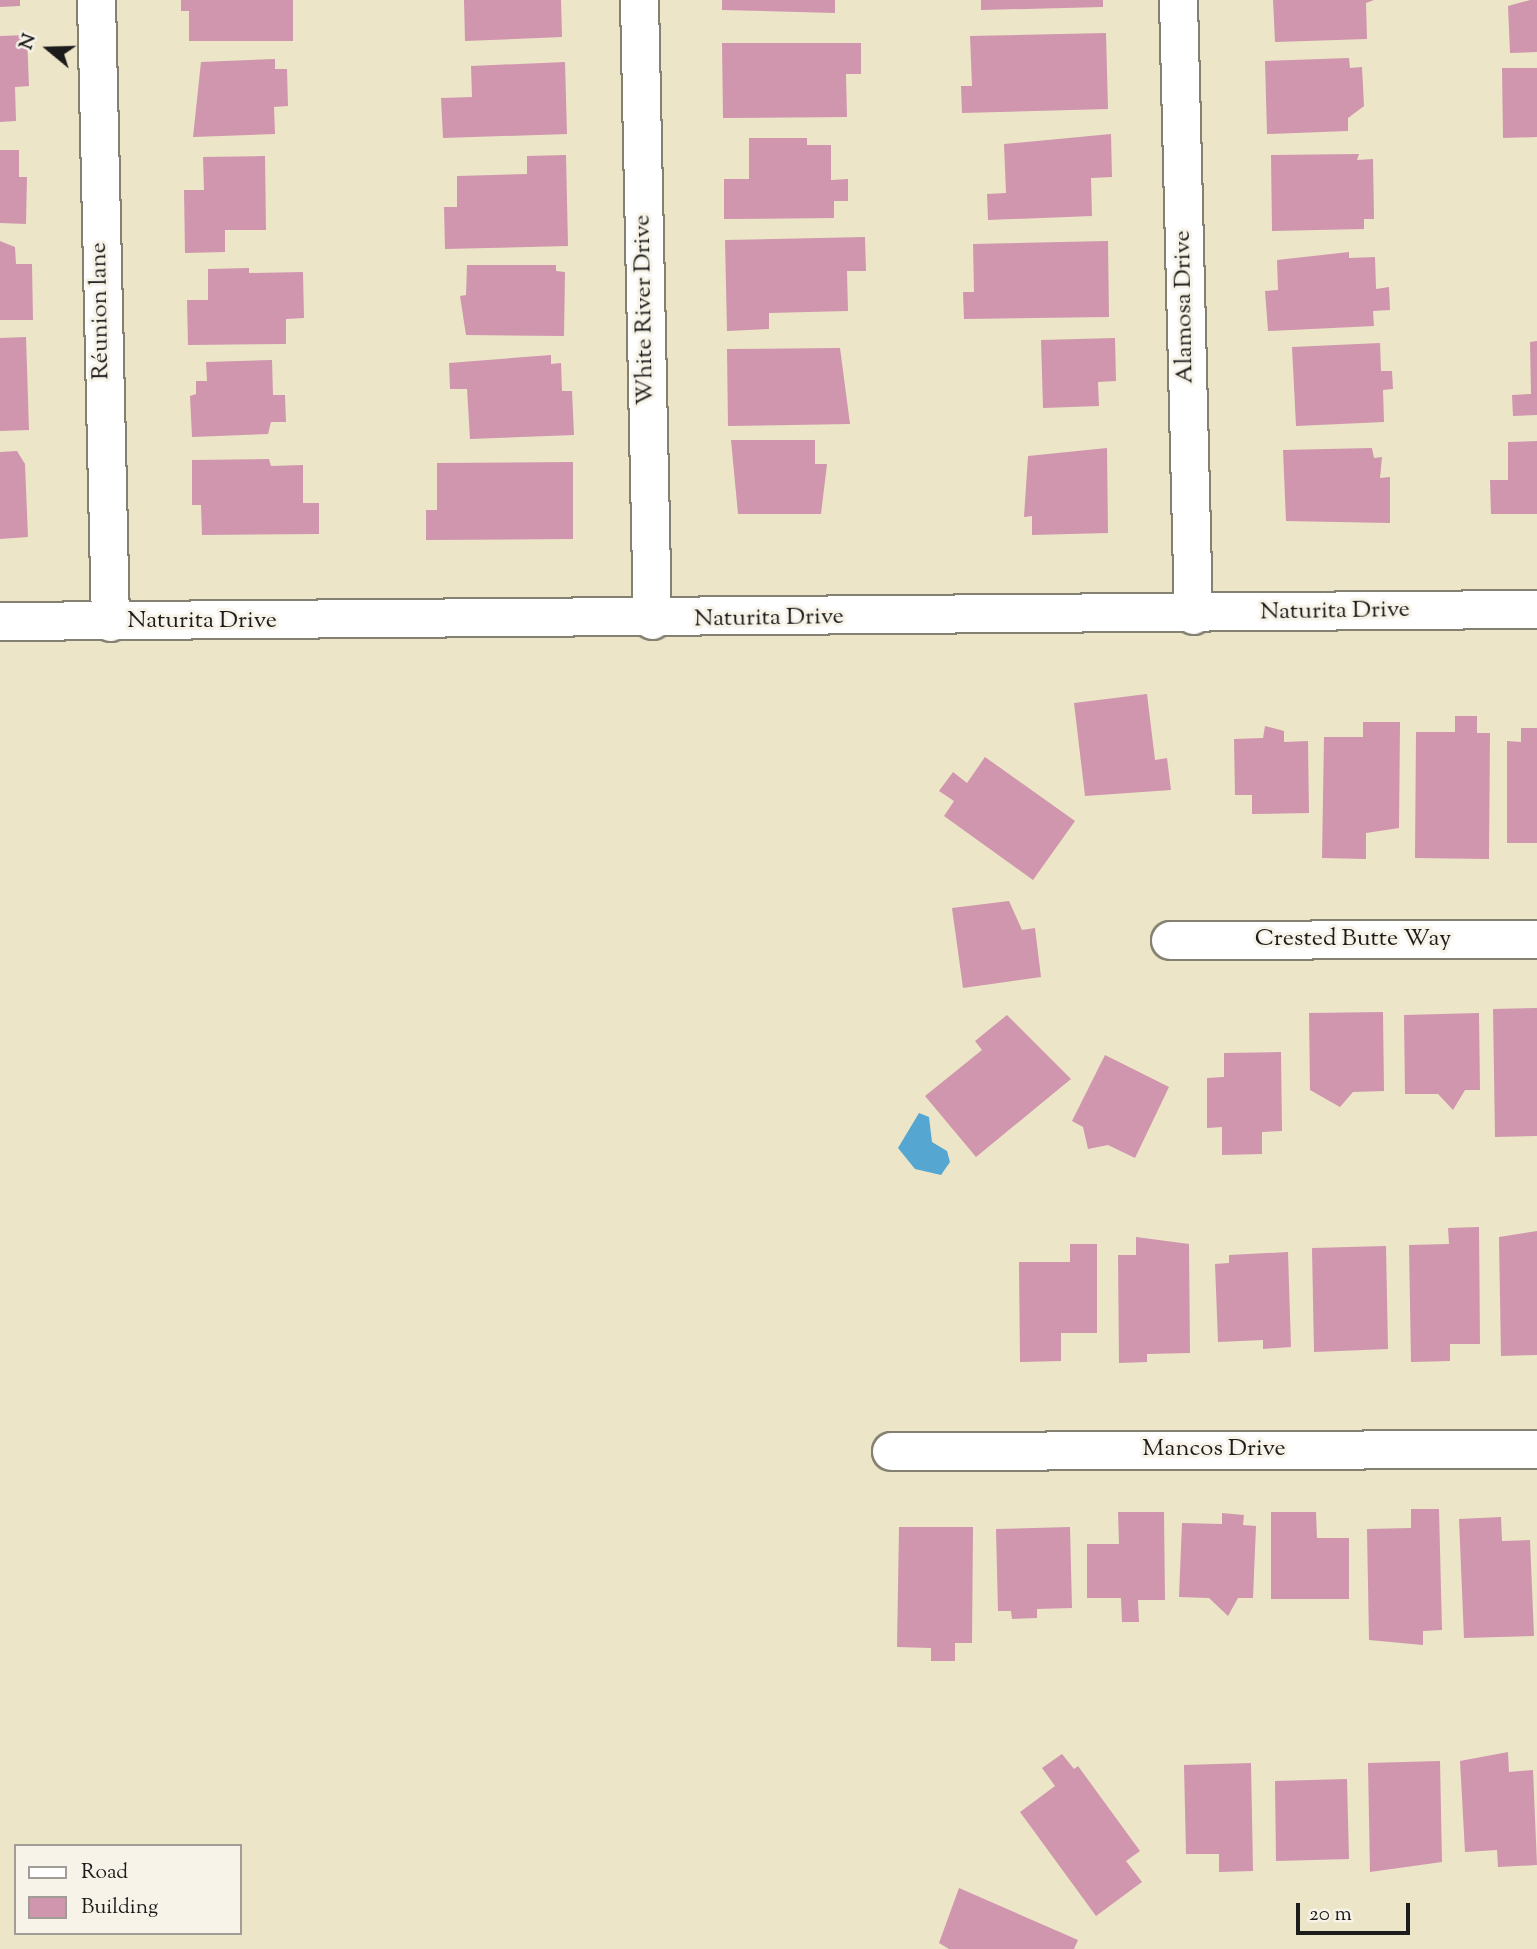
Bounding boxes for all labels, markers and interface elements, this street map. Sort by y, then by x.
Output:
north arrow [14,14,84,84]
text: N [13,30,44,54]
street label: White River Drive [629,214,661,406]
street label: Alamosa Drive [1169,230,1201,384]
street label: Réunion lane [85,242,117,380]
street label: Naturita Drive [1260,596,1410,628]
street label: Naturita Drive [694,603,844,635]
street label: Naturita Drive [127,608,277,636]
street label: Crested Butte Way [1255,926,1451,954]
street label: Mancos Drive [1142,1436,1286,1464]
legend [14,1844,242,1935]
text: Road [81,1858,128,1888]
scale bar [1299,1890,1413,1934]
text: Building [81,1893,158,1923]
text: 20 m [1309,1900,1352,1930]

